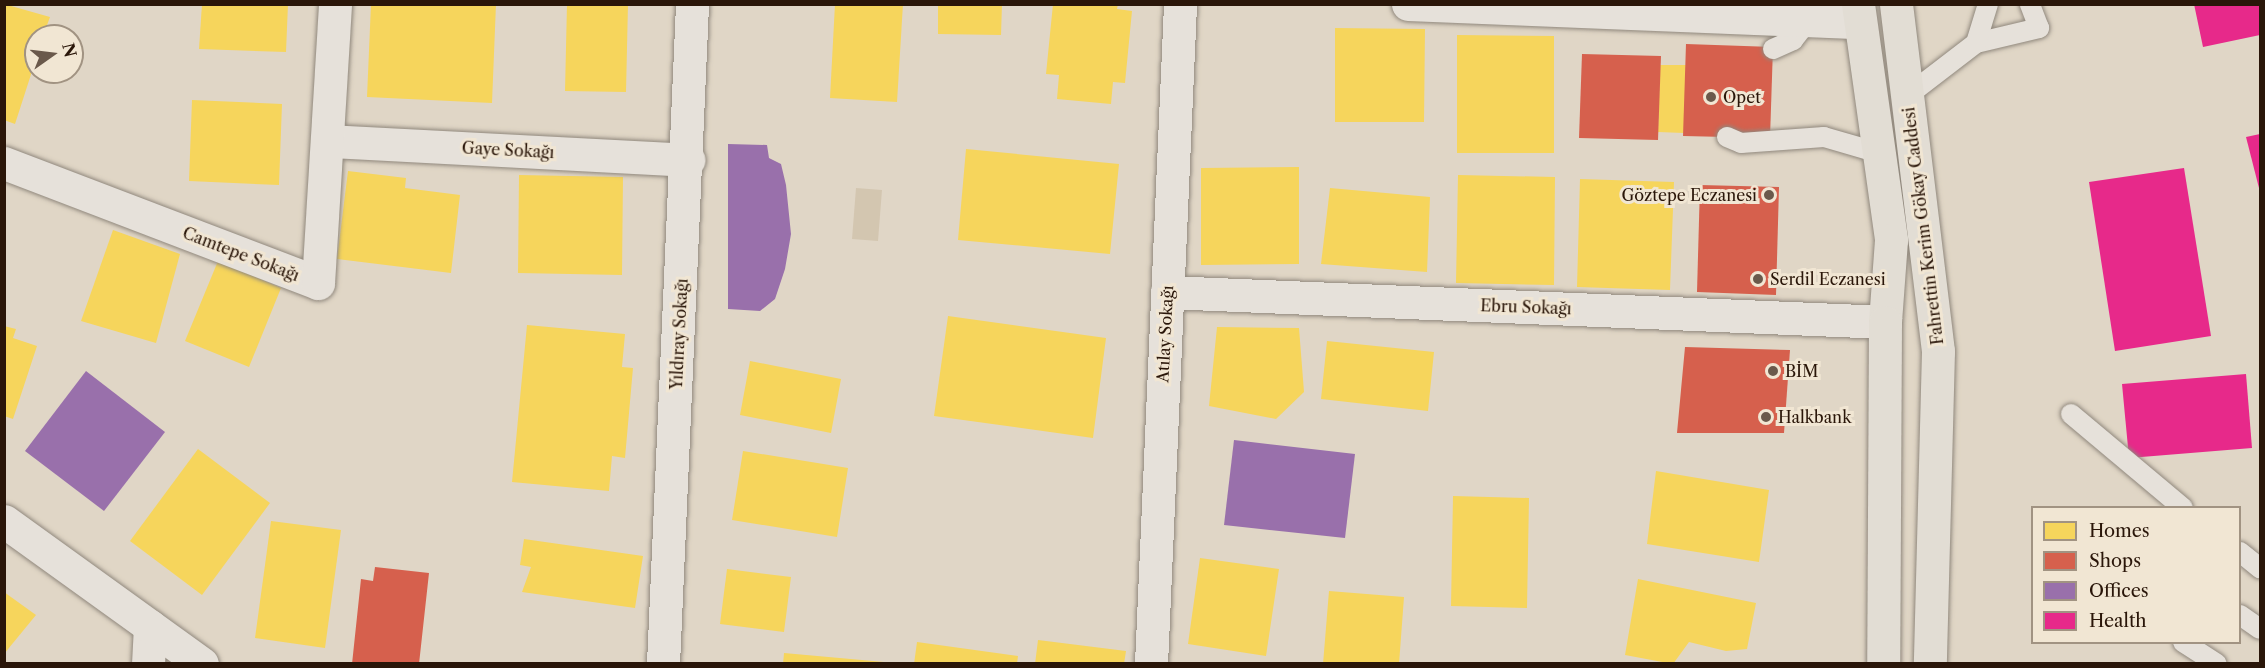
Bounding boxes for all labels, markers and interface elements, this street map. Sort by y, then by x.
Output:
north arrow [24,24,84,84]
text: N [58,41,81,59]
place label: Opet [1723,87,1761,107]
marker: Opet [1704,90,1718,104]
street label: Fahrettin Kerim Gökay Caddesi [1899,106,1947,346]
street label: Gaye Sokağı [461,138,555,162]
place label: Göztepe Eczanesi [1621,185,1757,205]
marker: Göztepe Eczanesi [1762,188,1776,202]
street label: Camtepe Sokağı [180,223,302,285]
place label: Serdil Eczanesi [1770,269,1886,289]
marker: Serdil Eczanesi [1751,272,1765,286]
street label: Yıldıray Sokağı [666,278,692,390]
street label: Atılay Sokağı [1153,285,1177,383]
street label: Ebru Sokağı [1480,296,1572,318]
place label: BİM [1785,361,1818,381]
marker: BİM [1766,364,1780,378]
place label: Halkbank [1778,407,1851,427]
marker: Halkbank [1759,410,1773,424]
legend [2031,506,2241,644]
text: Homes [2089,520,2150,542]
text: Shops [2089,550,2141,572]
text: Offices [2089,580,2149,602]
text: Health [2089,610,2147,632]

